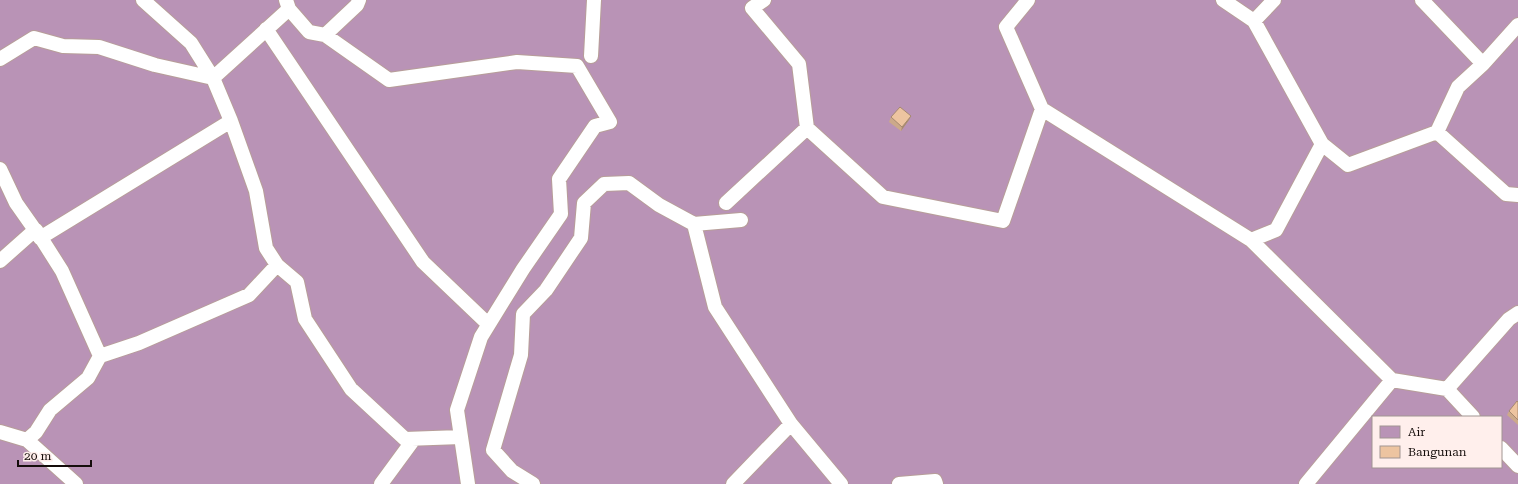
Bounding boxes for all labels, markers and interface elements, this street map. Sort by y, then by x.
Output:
legend [1372,416,1502,468]
text: Air [1408,425,1425,439]
scale bar [18,442,91,468]
text: Bangunan [1408,445,1467,459]
text: 20 m [24,449,51,463]

